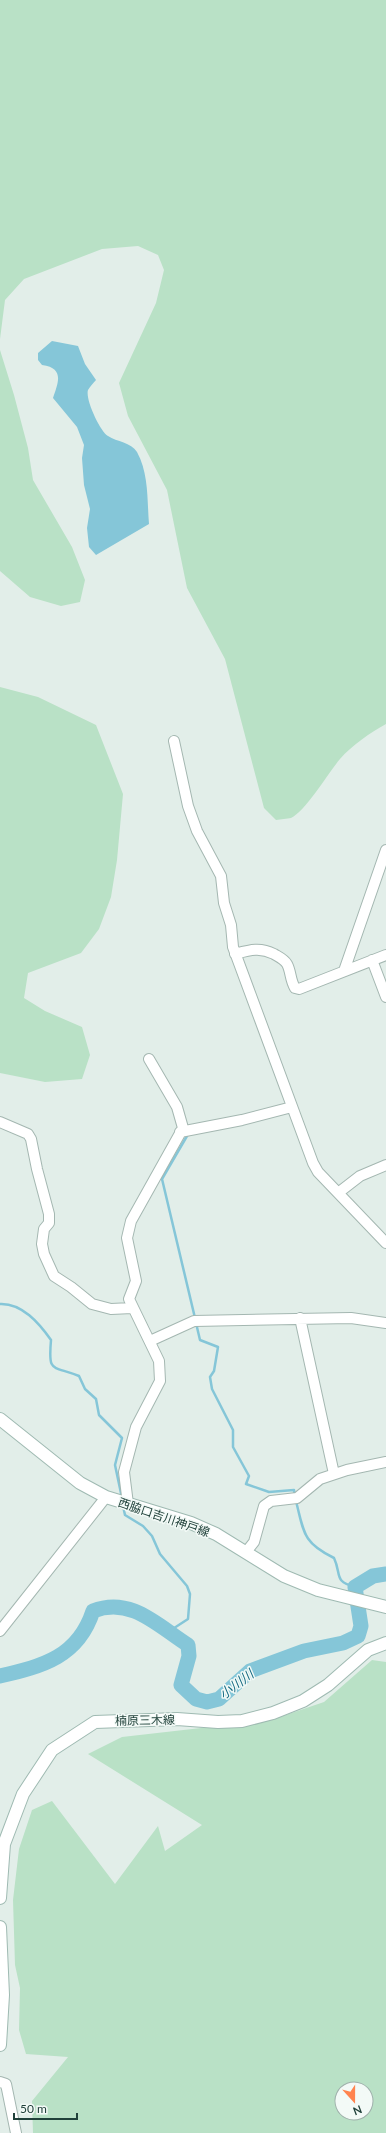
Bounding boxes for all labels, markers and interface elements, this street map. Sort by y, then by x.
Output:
street label: 西脇口吉川神戸線 [116,1494,212,1540]
water label: 小川川 [216,1665,258,1702]
street label: 楠原三木線 [115,1712,175,1728]
north arrow [334,2081,374,2121]
scale bar [14,2095,77,2121]
text: 50 m [20,2101,47,2116]
text: N [351,2103,364,2118]

